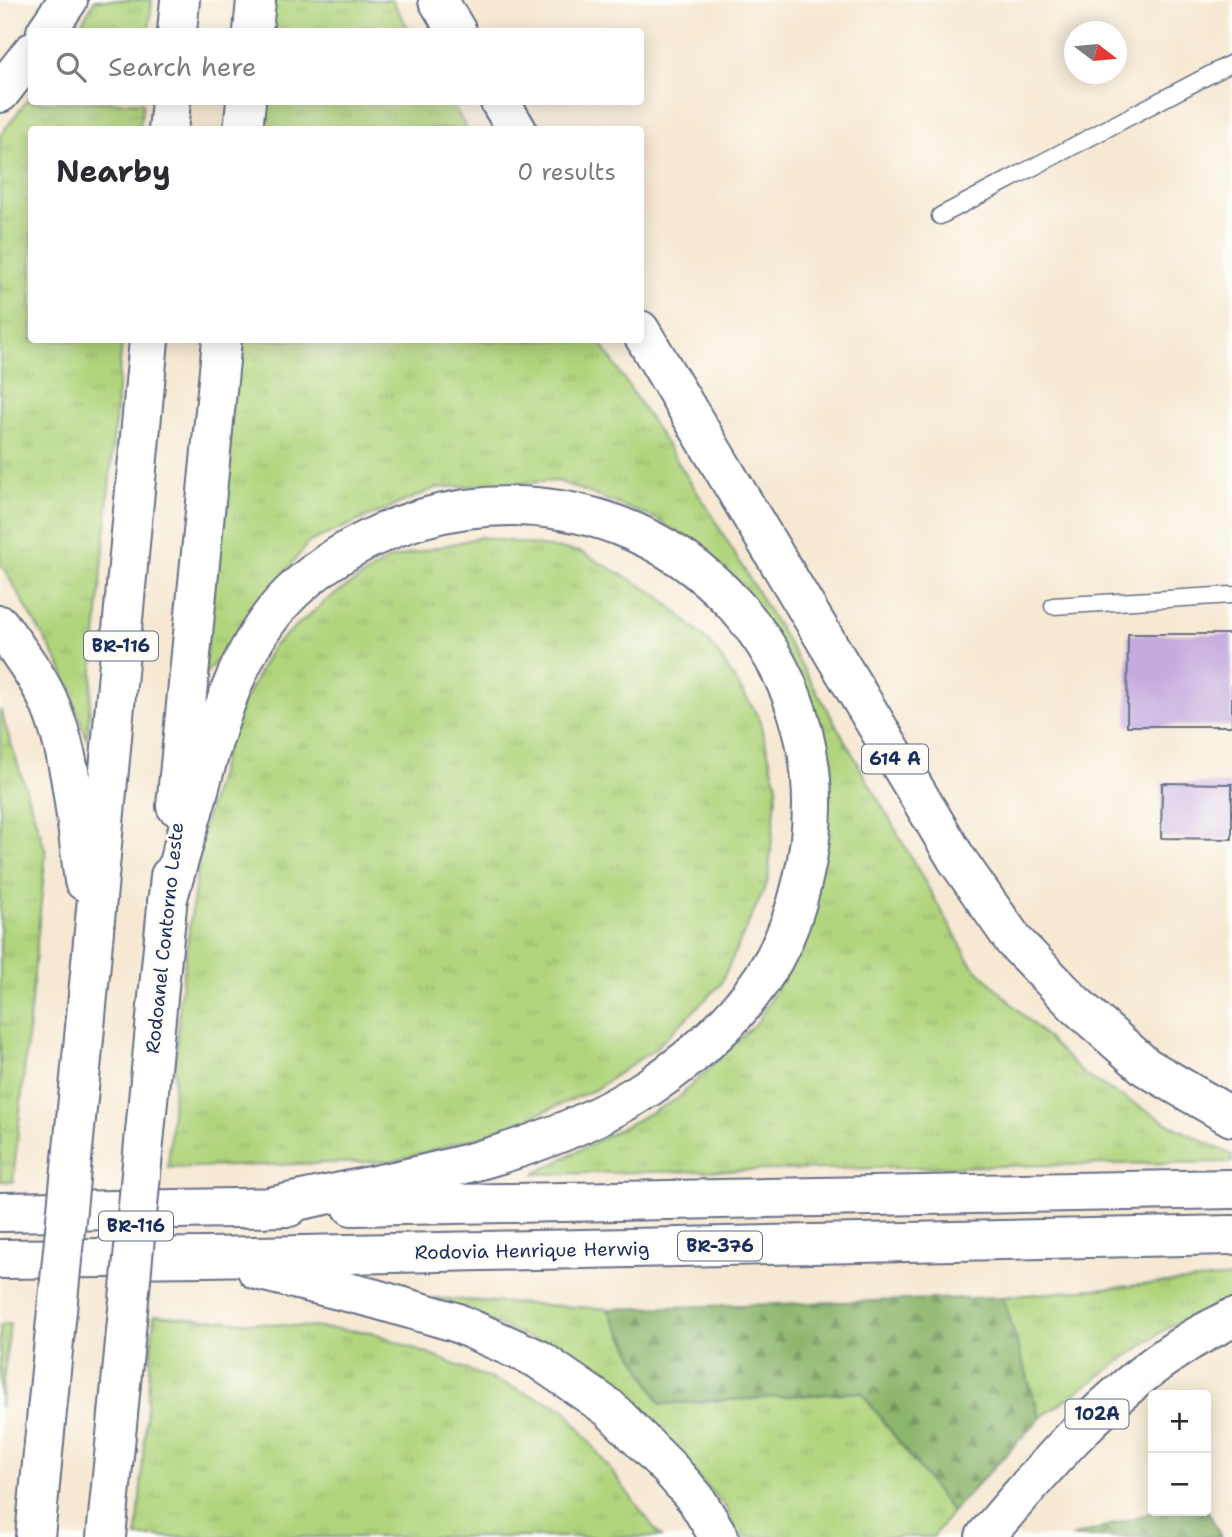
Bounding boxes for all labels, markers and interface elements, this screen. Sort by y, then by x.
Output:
north arrow [1064,21,1127,84]
search box [28,28,644,105]
icon: search [52,48,90,86]
text: Search here [108,49,257,84]
text: Nearby [56,151,171,192]
text: 0 results [517,157,616,187]
road number: BR-116 [84,632,158,660]
road number: 614 A [862,744,928,774]
street label: Rodoanel Contorno Leste [140,821,189,1055]
road number: BR-116 [99,1212,173,1240]
road number: BR-376 [678,1232,762,1260]
street label: Rodovia Henrique Herwig [414,1236,650,1265]
map controls [1148,1390,1211,1516]
button: + [1148,1390,1211,1453]
road number: 102A [1066,1400,1128,1428]
button: − [1148,1453,1211,1516]

